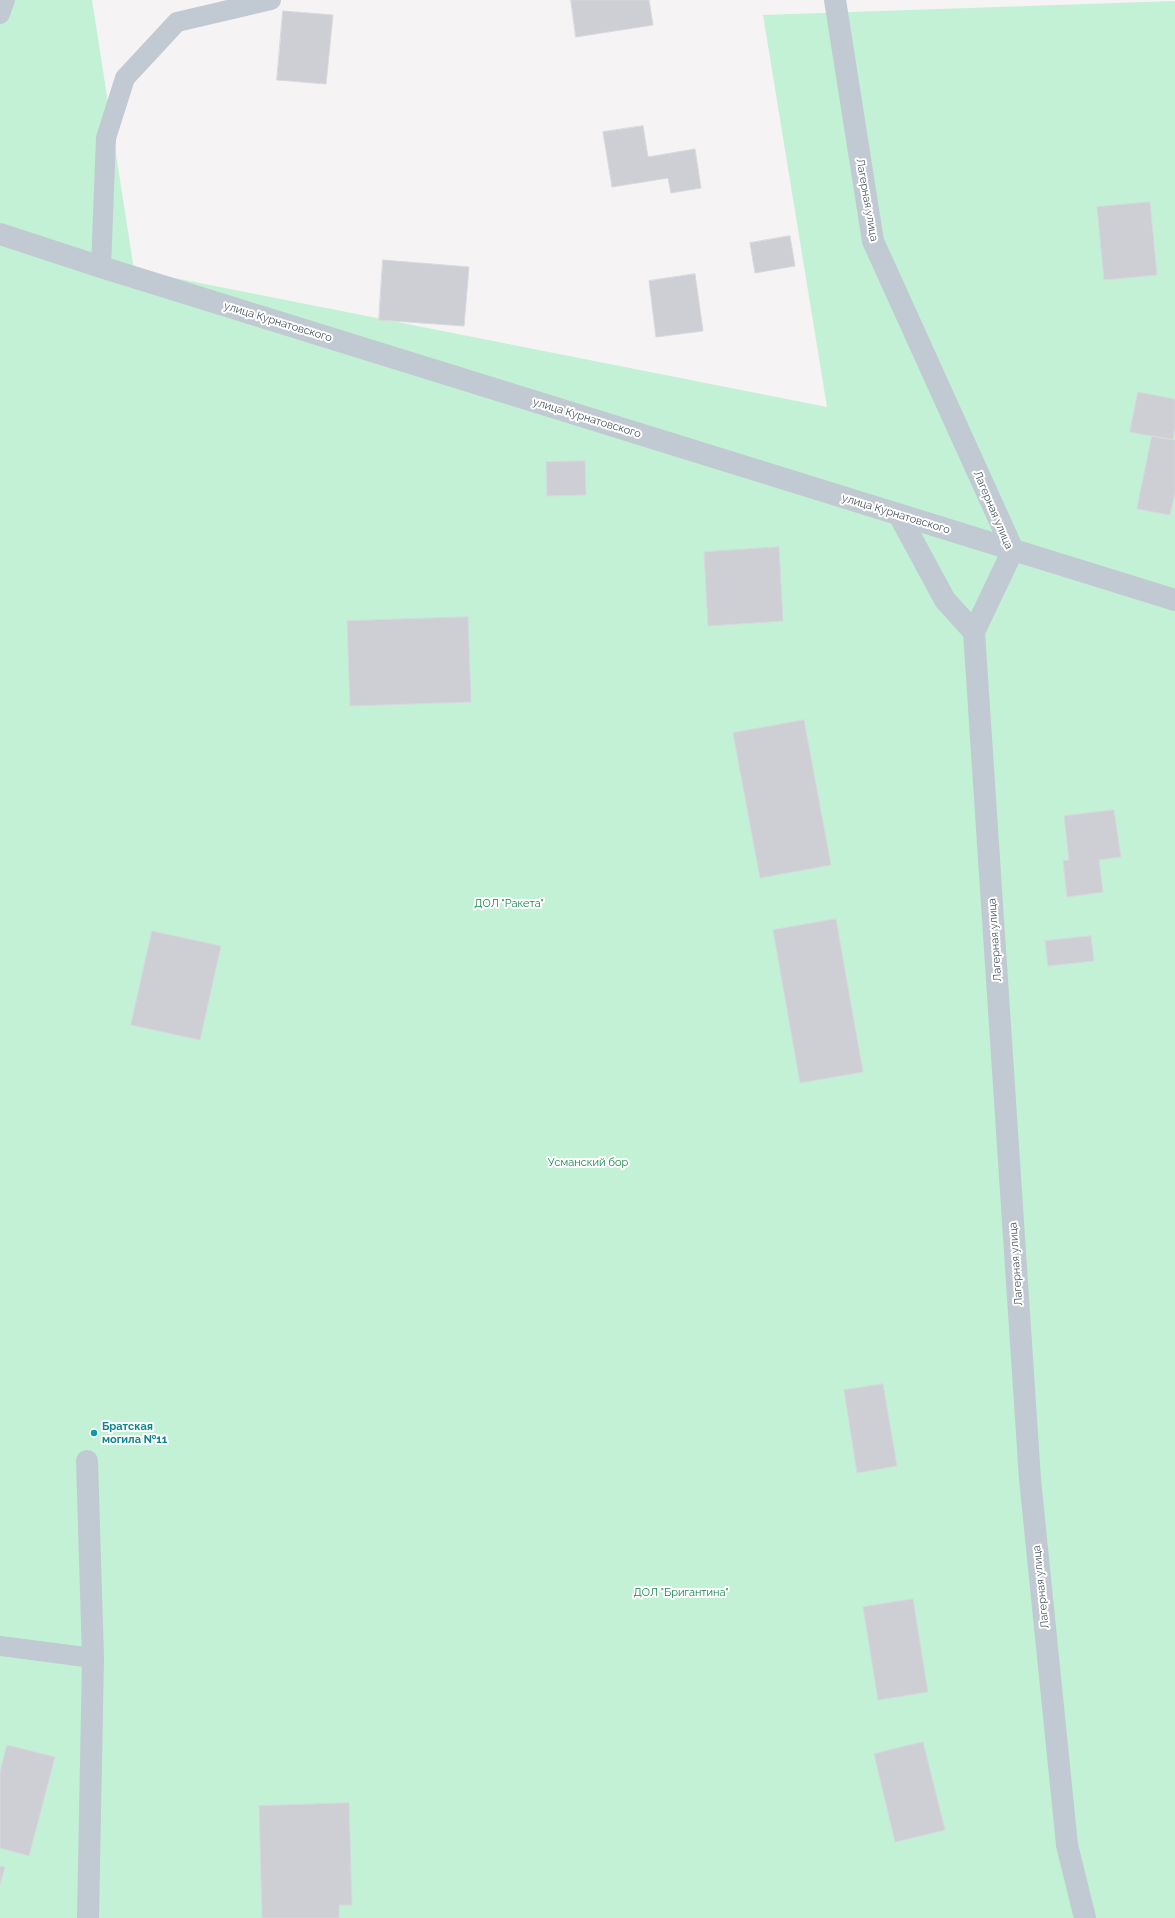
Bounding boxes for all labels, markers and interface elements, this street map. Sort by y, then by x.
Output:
street label: Лагерная улица [853,158,881,242]
street label: улица Курнатовского [222,299,334,345]
street label: улица Курнатовского [531,395,643,441]
street label: Лагерная улица [971,469,1015,551]
street label: улица Курнатовского [840,491,952,537]
park label: ДОЛ "Ракета" [474,897,544,911]
street label: Лагерная улица [985,898,1005,982]
park label: Усманский бор [548,1156,628,1170]
street label: Лагерная улица [1006,1222,1026,1306]
place label: Братская могила №11 [102,1420,167,1446]
marker: Братская могила №11 [89,1428,99,1438]
street label: Лагерная улица [1030,1545,1052,1629]
park label: ДОЛ "Бригантина" [633,1586,729,1600]

